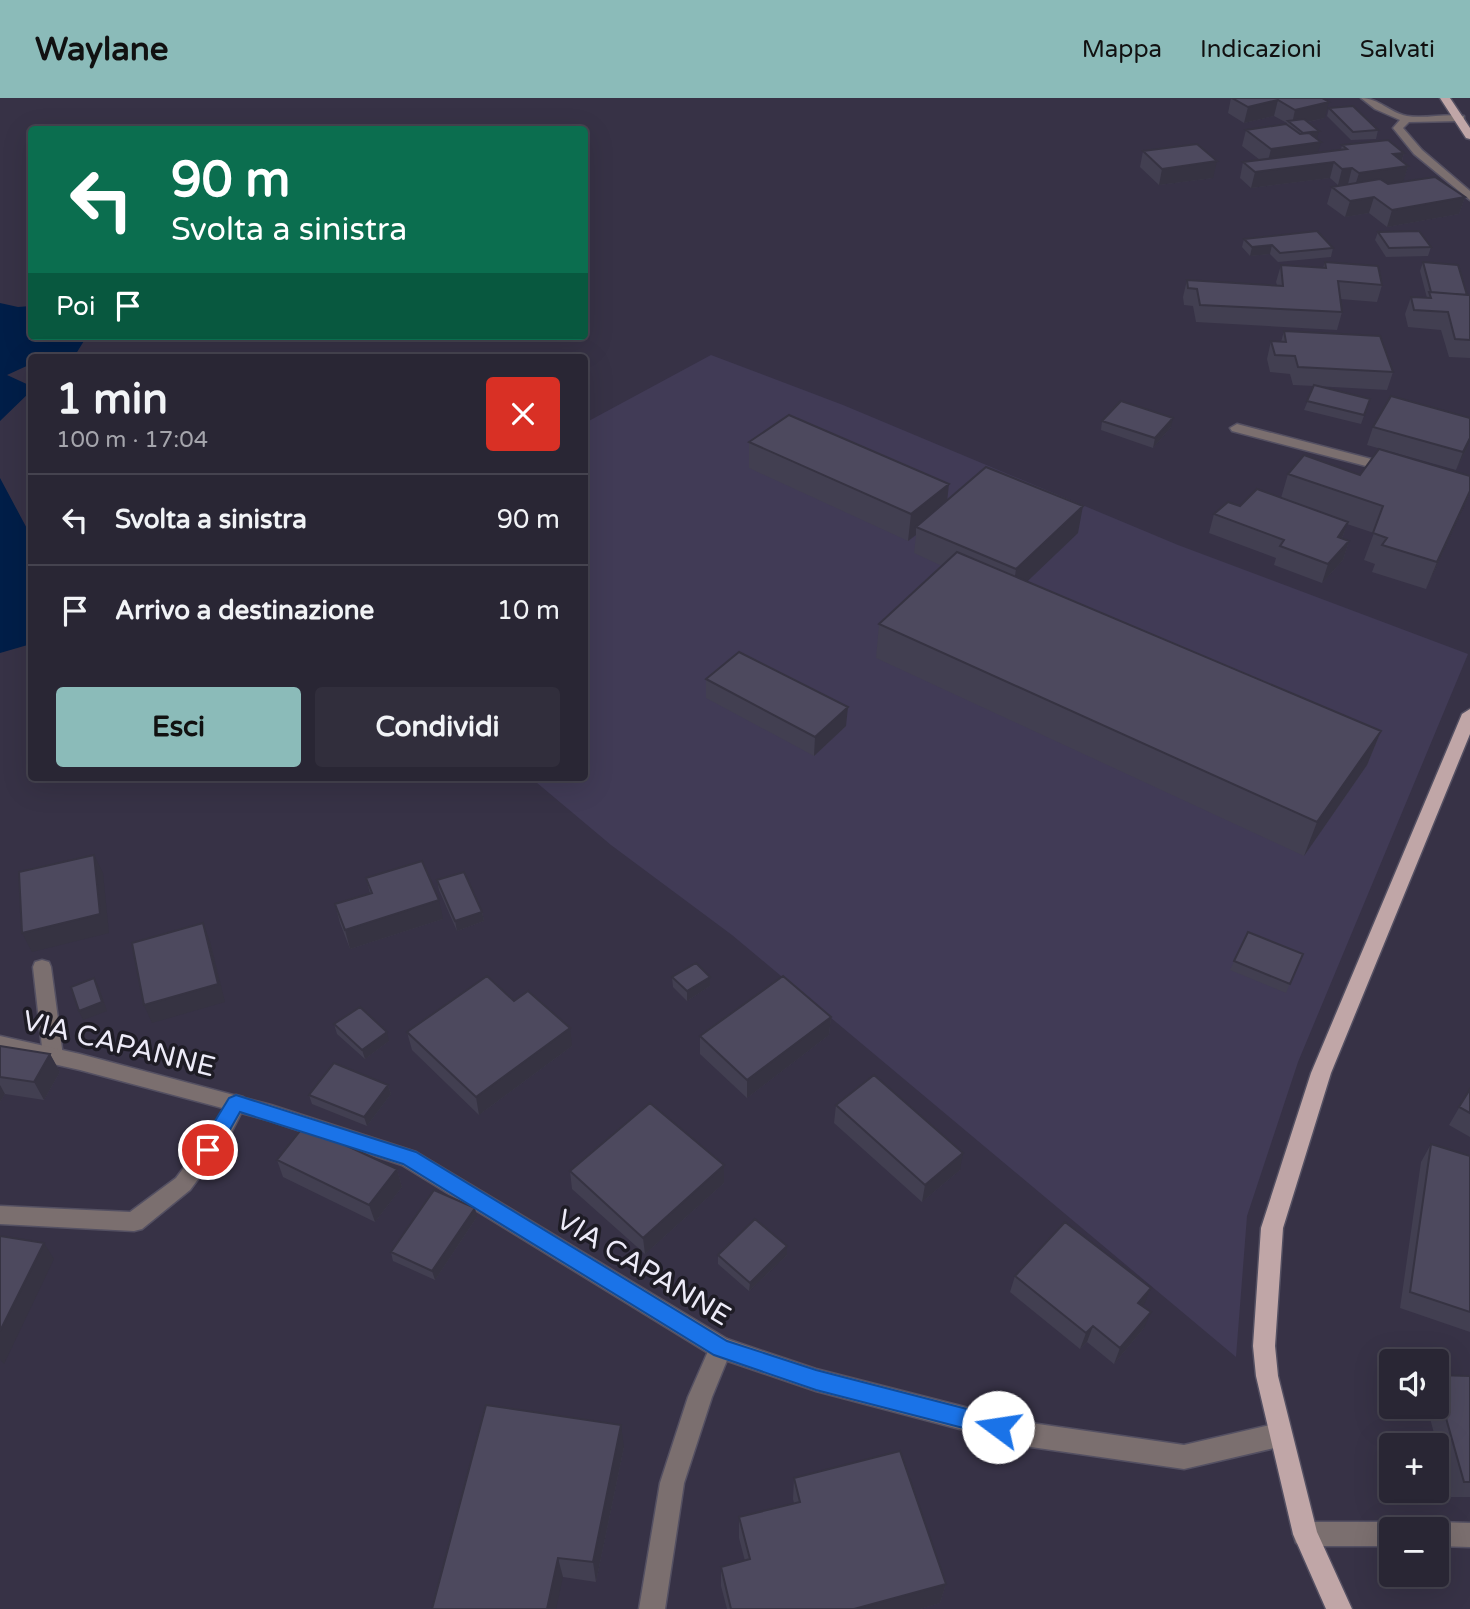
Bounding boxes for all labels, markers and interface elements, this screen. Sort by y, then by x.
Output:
text: Waylane [35,30,169,69]
text: Mappa [1082,35,1162,64]
text: Indicazioni [1200,35,1322,64]
text: Salvati [1360,35,1435,64]
text: 90 m [171,151,290,210]
icon: left [56,154,147,245]
text: Svolta a sinistra [171,211,407,249]
icon: arrive [109,287,147,325]
text: Poi [56,291,95,322]
text: 1 min [56,374,168,425]
button: close [486,377,560,451]
text: 100 m · 17:04 [56,426,208,454]
icon: left [56,501,94,539]
text: Svolta a sinistra [115,504,307,535]
text: 90 m [497,504,560,535]
icon: arrive [56,592,94,630]
text: Arrivo a destinazione [115,595,374,626]
text: 10 m [497,595,560,626]
button: Esci [56,687,301,767]
button: Condividi [315,687,560,767]
street label: VIA CAPANNE [19,1004,219,1084]
pin [178,1120,238,1180]
icon: arrive [189,1131,227,1169]
street label: VIA CAPANNE [550,1202,737,1333]
map controls [1379,1349,1449,1587]
button: sound [1379,1349,1449,1419]
position arrow [961,1390,1035,1464]
button: + [1379,1433,1449,1503]
button: − [1379,1517,1449,1587]

